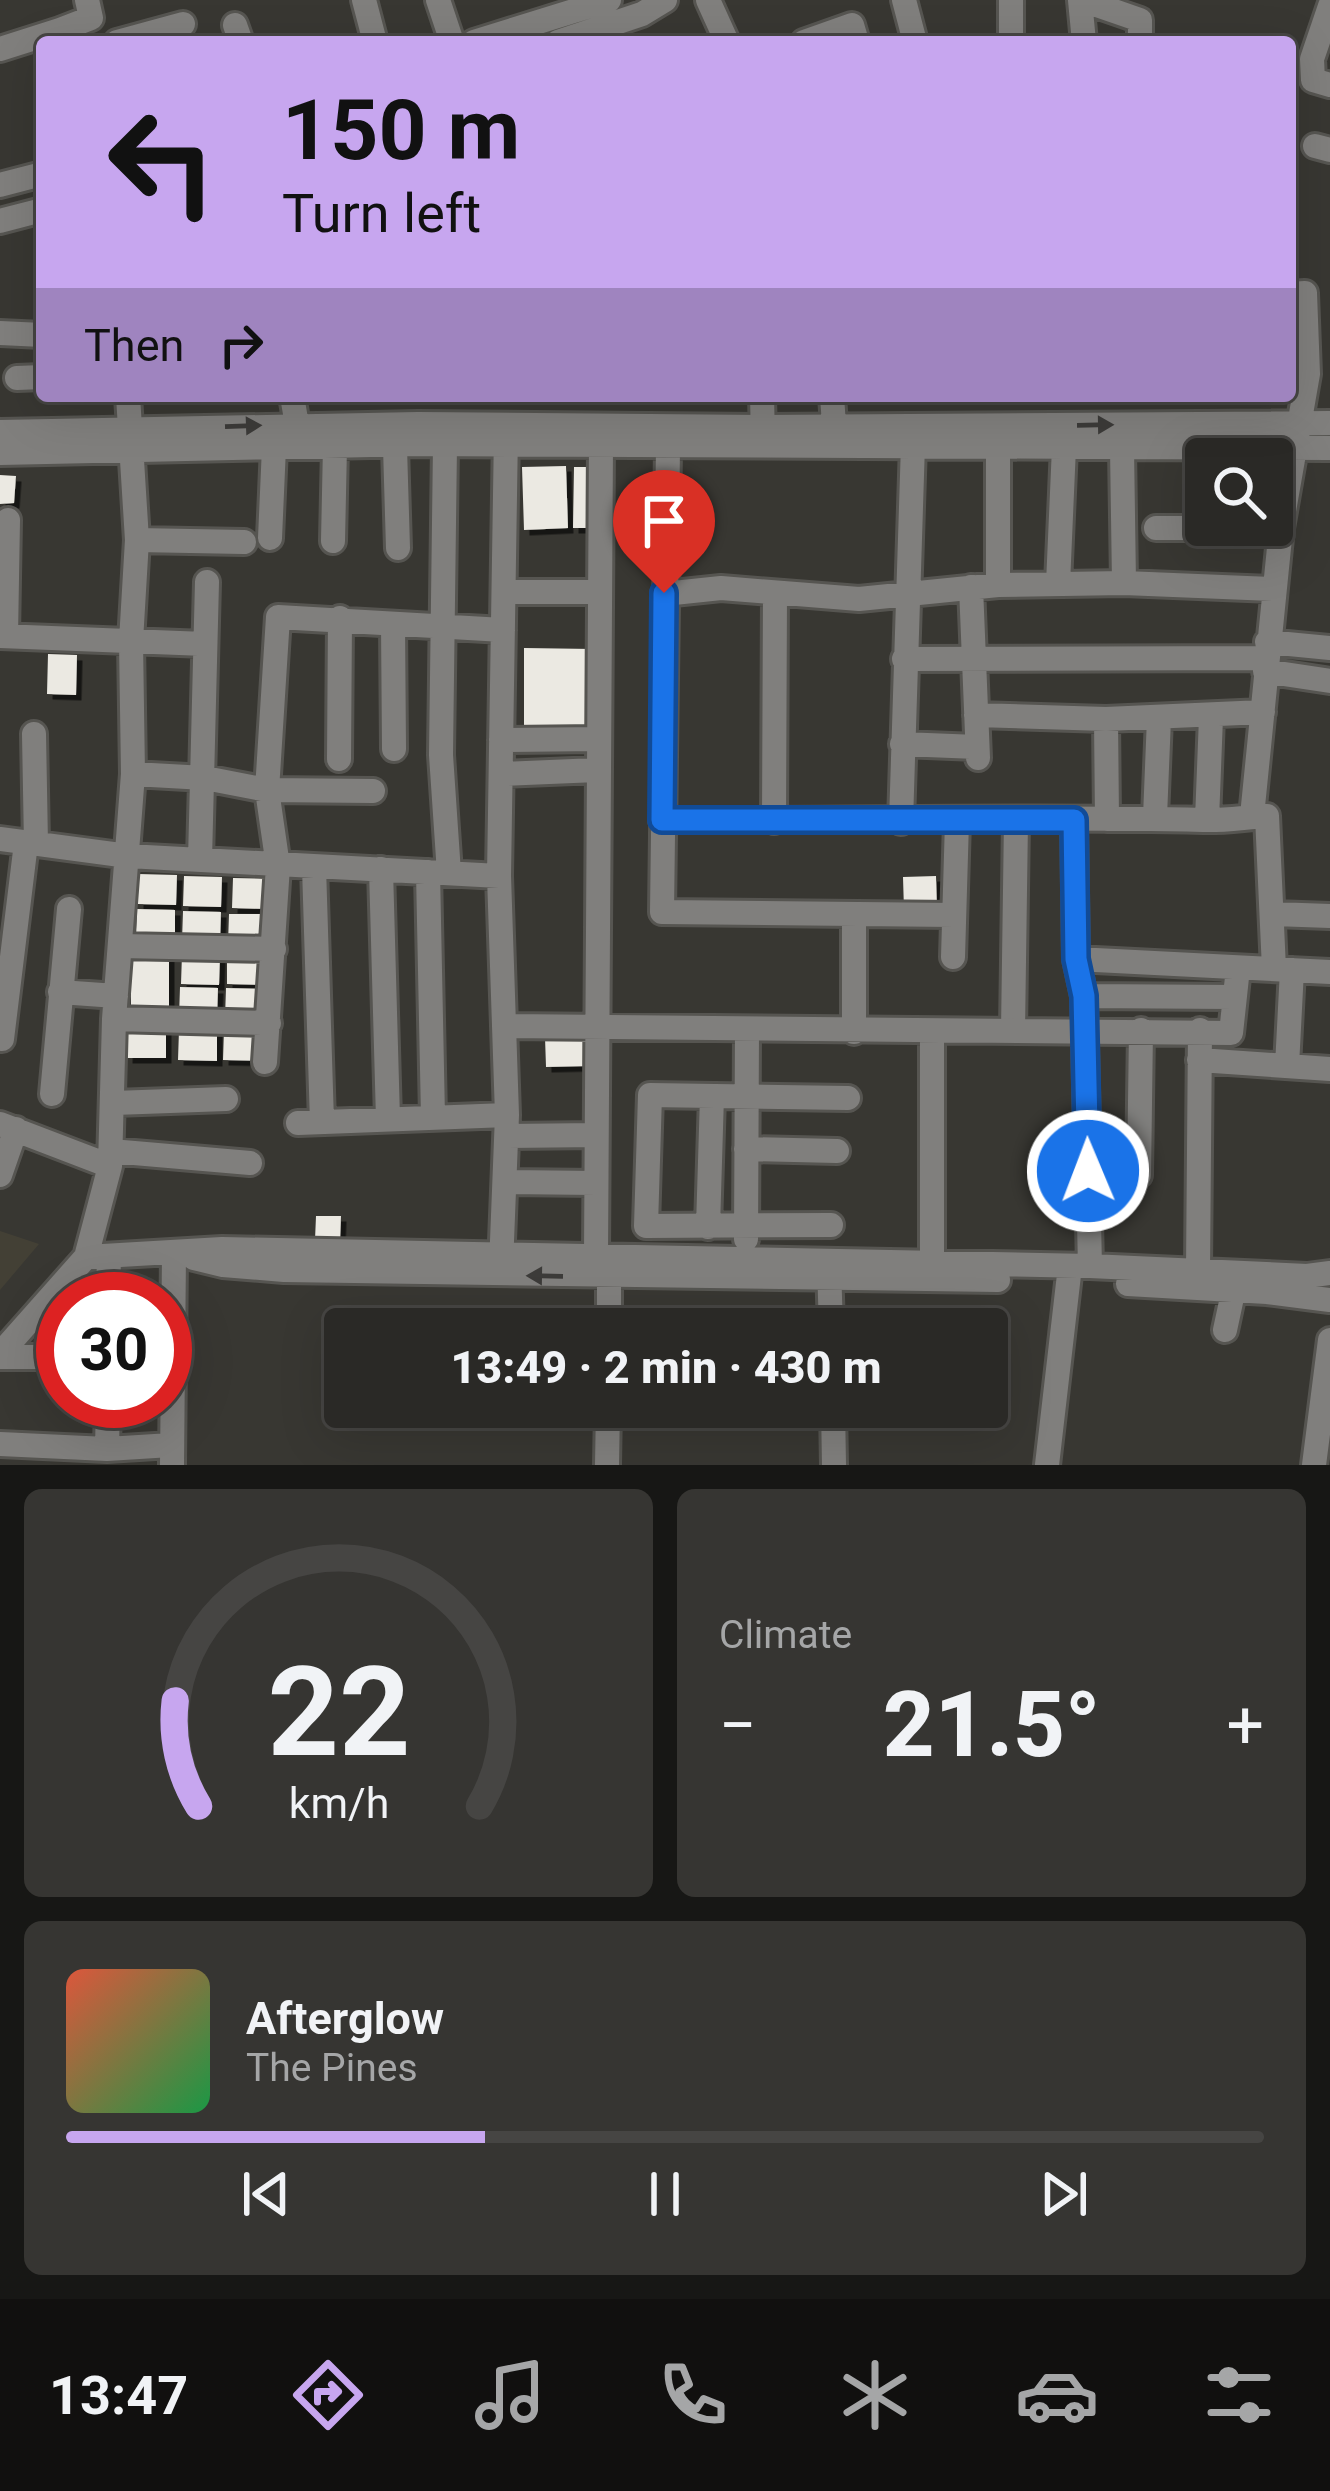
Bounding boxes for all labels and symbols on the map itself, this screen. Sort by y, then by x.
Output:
one-way arrow [1077,415,1115,435]
one-way arrow [225,417,263,436]
pin [613,470,715,593]
position arrow [1025,1108,1151,1234]
one-way arrow [525,1266,563,1285]
speed limit sign: 30 [36,1272,192,1428]

